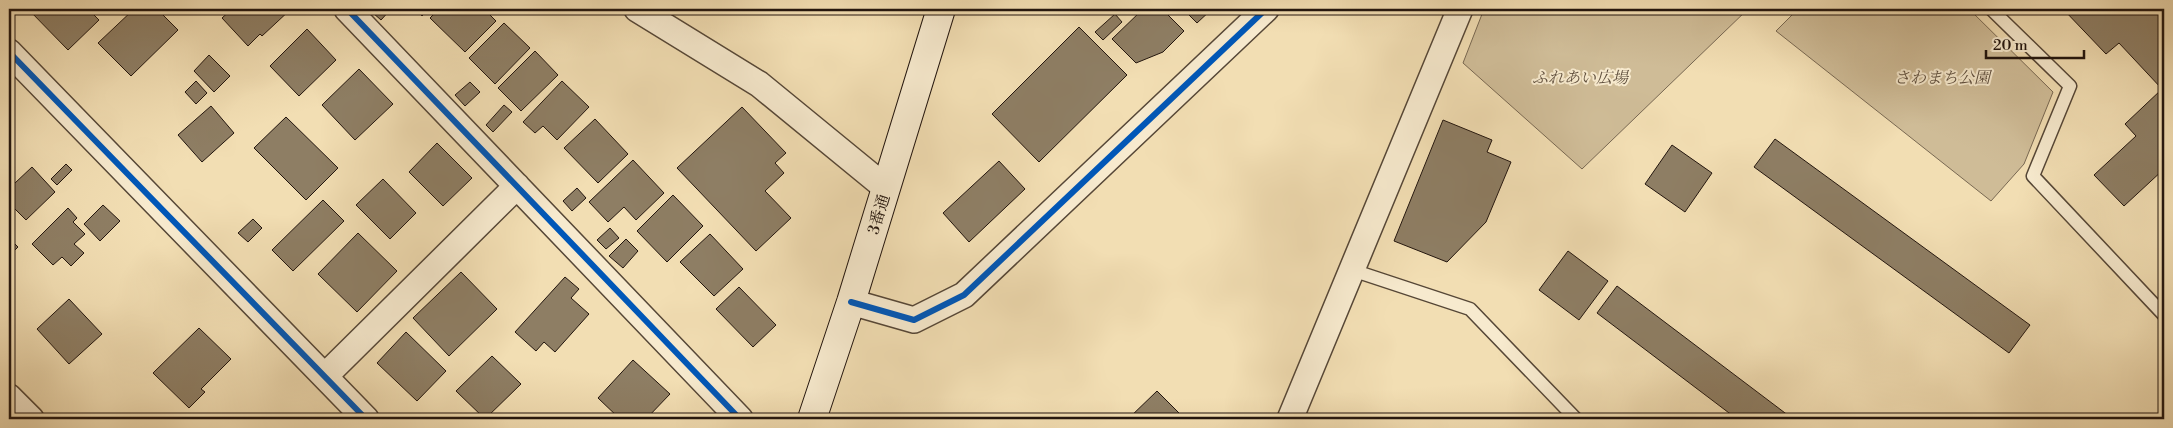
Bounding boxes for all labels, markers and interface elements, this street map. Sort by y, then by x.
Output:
scale bar [1986,28,2083,60]
text: 20 m [1993,36,2028,55]
park label: ふれあい広場 [1532,68,1630,88]
park label: さわまち公園 [1894,68,1993,88]
street label: 3番通 [863,192,894,237]

